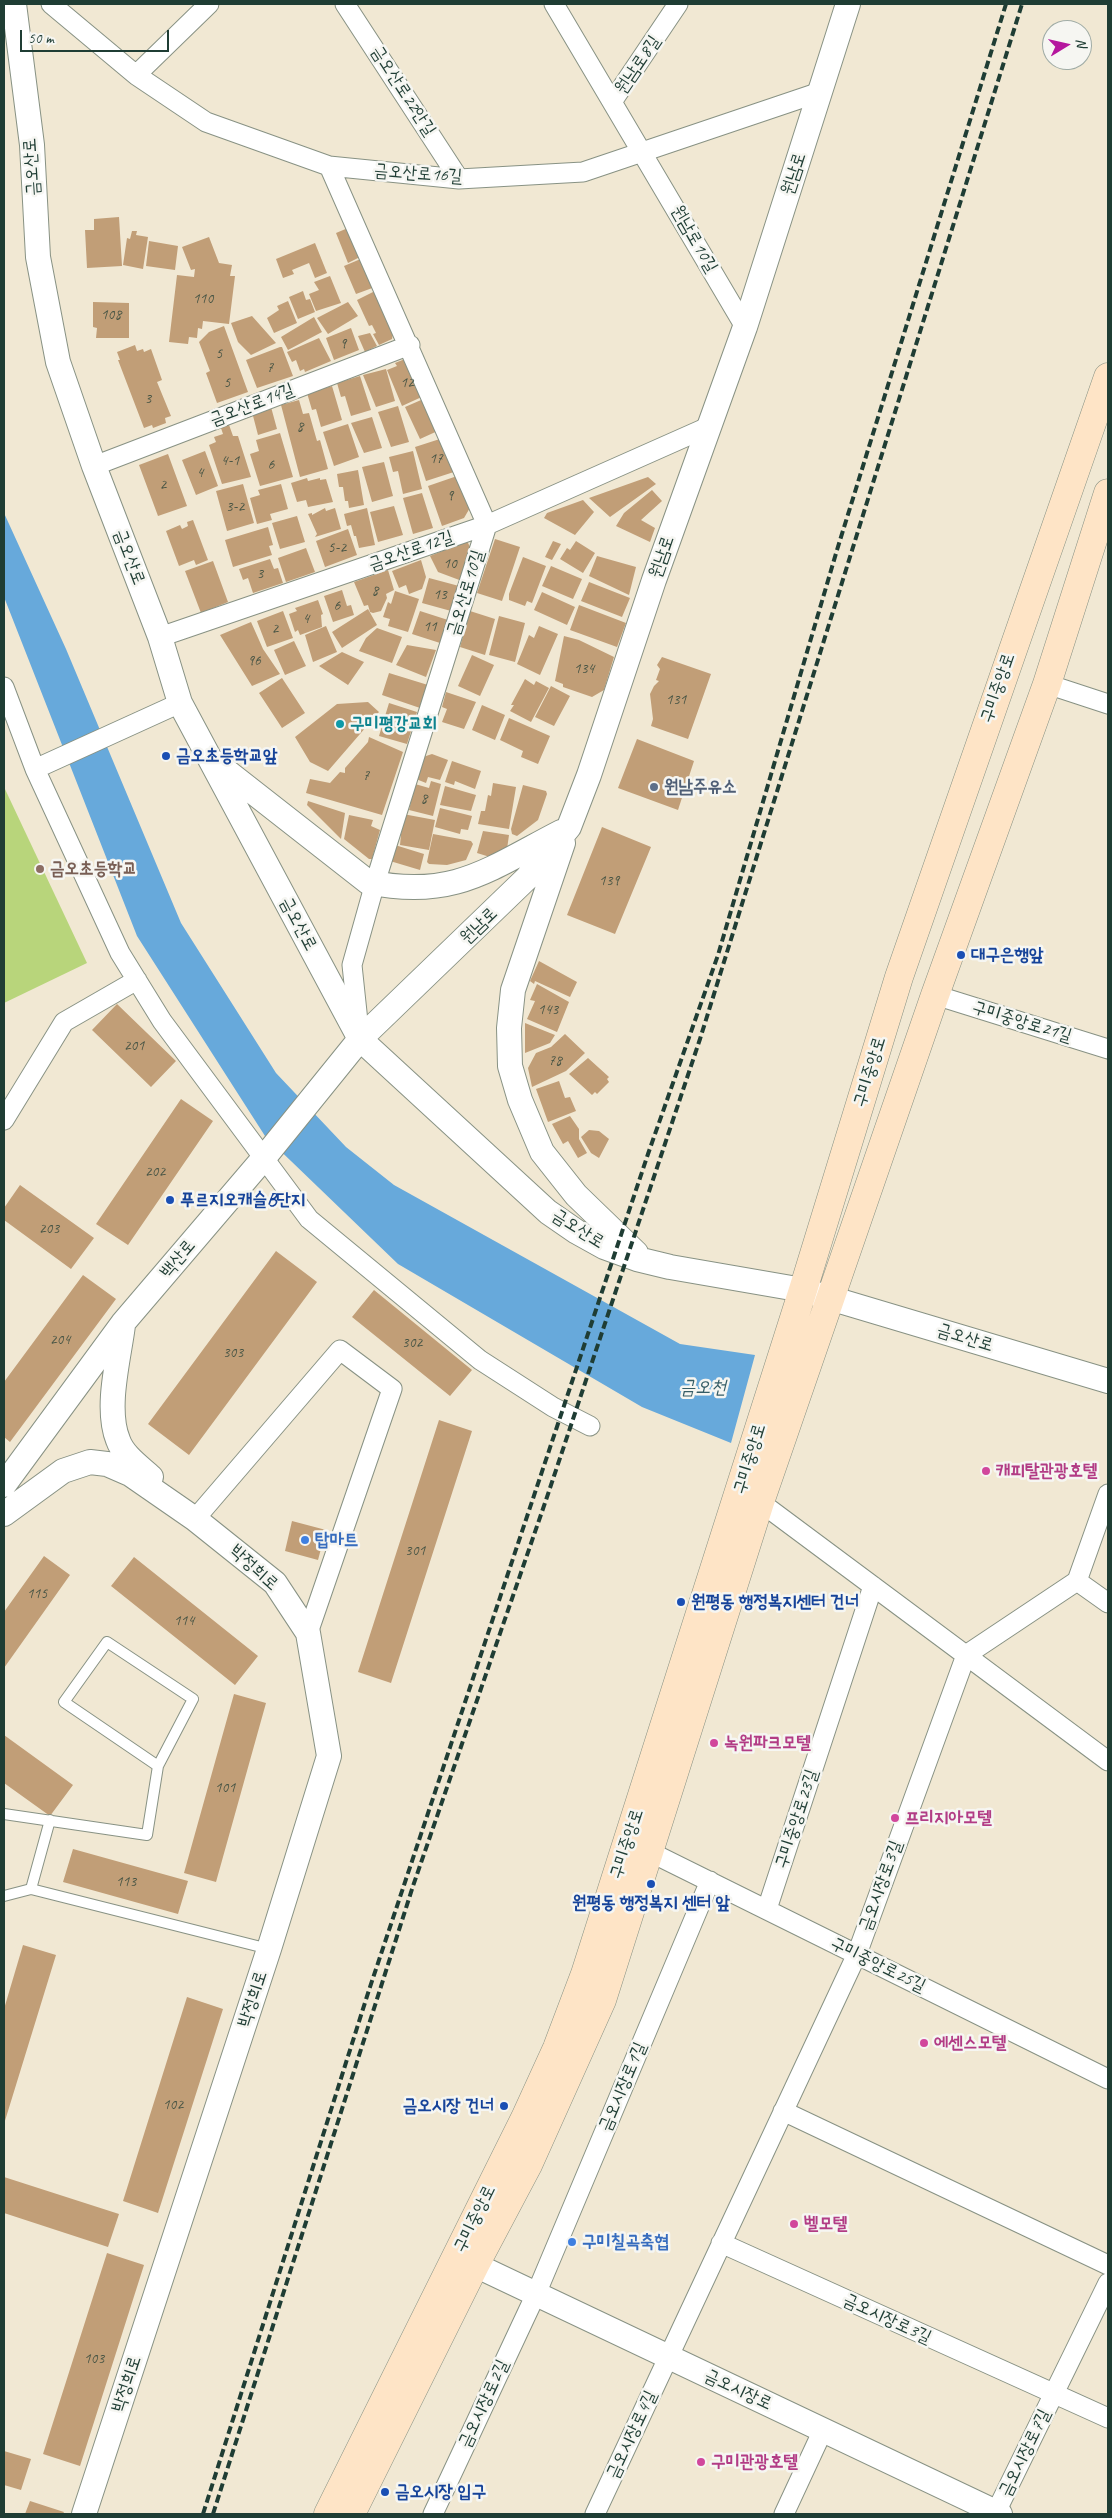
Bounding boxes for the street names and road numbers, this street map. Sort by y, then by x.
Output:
street label: 원남로8길 [611,32,665,98]
street label: 금오산로22안길 [366,42,440,140]
street label: 금오산로 [19,137,45,197]
street label: 원남로 [777,150,811,198]
street label: 금오산로16길 [373,160,463,188]
street label: 원남로10길 [666,201,722,277]
street label: 금오산로14길 [207,379,297,431]
street label: 금오산로 [109,526,149,588]
street label: 금오산로12길 [366,526,456,576]
street label: 원남로 [645,533,679,581]
street label: 금오산로10길 [443,547,489,639]
street label: 구미중앙로 [976,650,1020,726]
street label: 금오산로 [275,893,321,955]
street label: 원남로 [456,903,502,949]
street label: 구미중앙로21길 [970,997,1074,1047]
street label: 구미중앙로 [849,1034,891,1110]
street label: 금오산로 [548,1204,608,1254]
street label: 백산로 [156,1235,200,1283]
street label: 금오산로 [934,1319,996,1357]
street label: 구미중앙로 [729,1421,771,1497]
street label: 박정희로 [225,1541,283,1595]
street label: 구미중앙로23길 [771,1767,823,1871]
street label: 구미중앙로 [606,1806,648,1882]
street label: 금오시장로3길 [855,1838,907,1934]
street label: 구미중앙로25길 [827,1933,929,1997]
street label: 박정희로 [234,1968,272,2030]
street label: 금오시장로1길 [594,2039,652,2135]
street label: 구미중앙로 [449,2182,501,2256]
street label: 금오시장로3길 [839,2289,935,2349]
street label: 박정희로 [108,2353,146,2415]
street label: 금오시장로2길 [454,2356,514,2452]
street label: 금오시장로 [701,2365,775,2415]
street label: 금오시장로4길 [602,2387,662,2483]
street label: 금오시장로7길 [994,2406,1056,2500]

